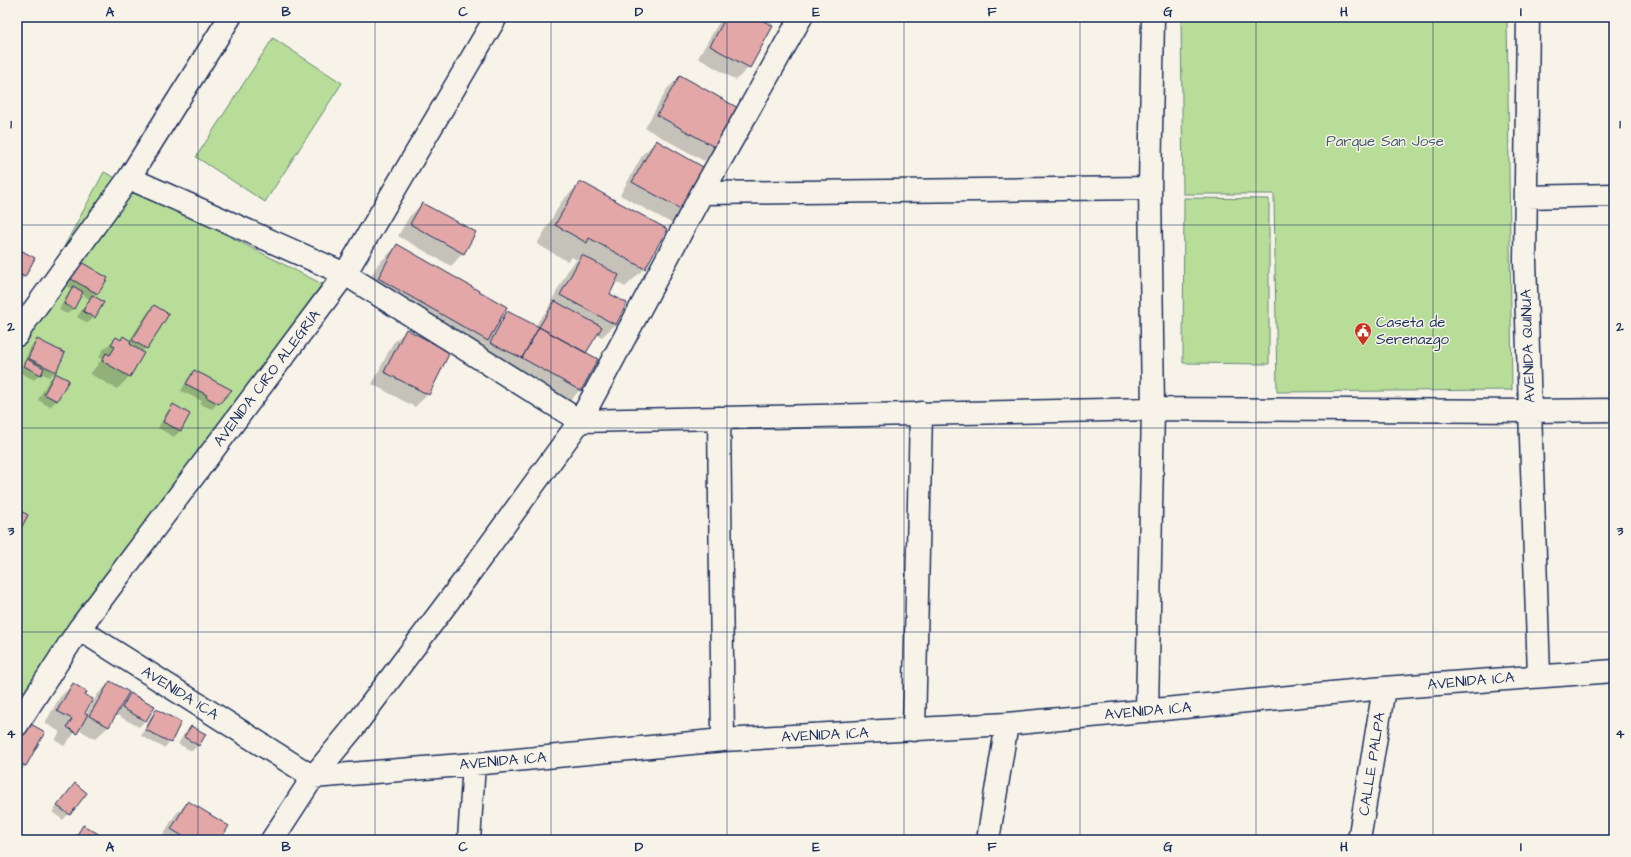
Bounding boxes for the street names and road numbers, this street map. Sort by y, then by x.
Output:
street label: AVENIDA QUINUA [1516,288,1540,403]
street label: AVENIDA CIRO ALEGRÍA [209,305,326,451]
street label: AVENIDA ICA [137,661,223,725]
street label: AVENIDA ICA [1427,667,1516,695]
street label: AVENIDA ICA [1104,697,1193,725]
street label: CALLE PALPA [1353,710,1391,817]
street label: AVENIDA ICA [781,722,870,748]
street label: AVENIDA ICA [459,747,548,775]

